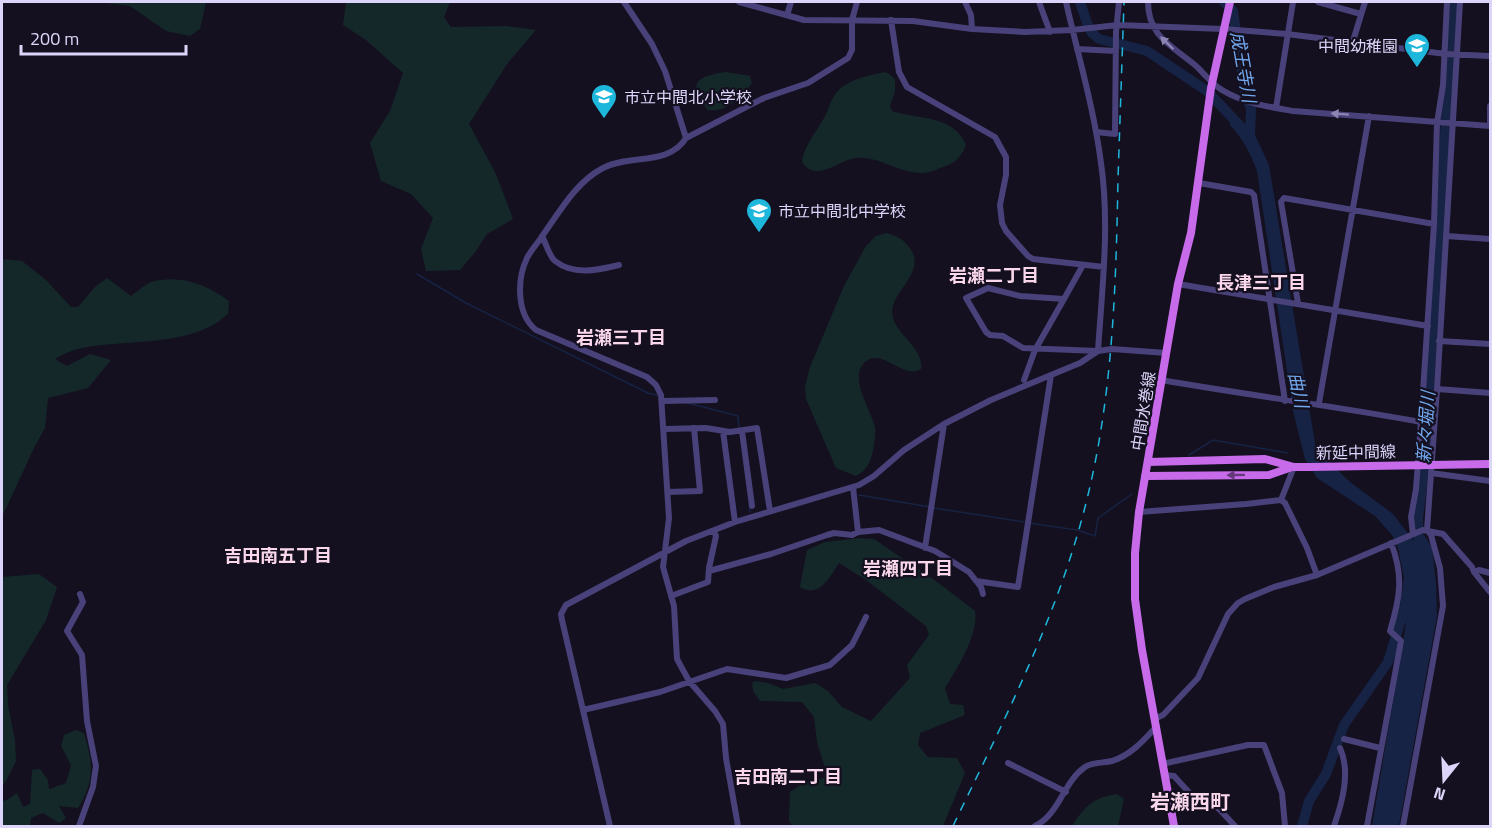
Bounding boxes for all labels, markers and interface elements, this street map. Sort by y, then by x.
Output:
scale bar [21,18,186,56]
text: 200 m [30,25,79,52]
water label: 成王寺川 [1224,29,1263,107]
school or university icon: 中間幼稚園 [1402,31,1432,69]
place label: 中間幼稚園 [1318,34,1398,58]
one-way arrow [1160,36,1174,50]
school or university icon: 市立中間北小学校 [589,82,619,120]
place label: 市立中間北小学校 [624,85,752,109]
one-way arrow [1331,109,1350,119]
school or university icon: 市立中間北中学校 [744,196,774,234]
place label: 市立中間北中学校 [778,199,906,223]
district label: 岩瀬二丁目 [949,262,1039,289]
district label: 長津三丁目 [1216,269,1306,296]
district label: 岩瀬三丁目 [576,324,666,351]
water label: 曲川 [1282,369,1316,412]
street label: 中間水巻線 [1125,370,1161,452]
water label: 新々堀川 [1410,388,1442,464]
street label: 新延中間線 [1316,439,1396,465]
one-way arrow [1227,470,1246,480]
district label: 吉田南五丁目 [224,542,332,569]
district label: 岩瀬四丁目 [863,555,953,582]
north arrow [1414,750,1474,810]
district label: 吉田南二丁目 [734,763,842,790]
text: N [1430,781,1448,807]
district label: 岩瀬西町 [1150,786,1230,817]

